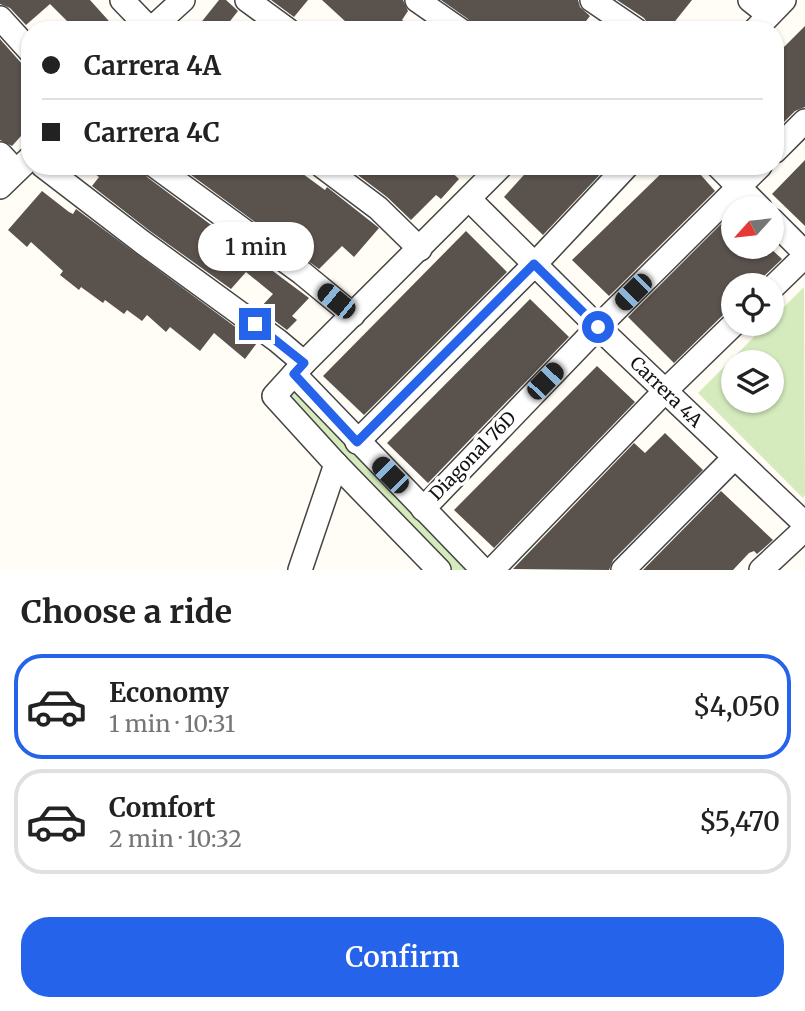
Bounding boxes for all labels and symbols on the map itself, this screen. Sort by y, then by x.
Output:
north arrow [721,196,784,259]
callout: 1 min [197,222,313,272]
car [611,270,656,314]
car [314,280,359,322]
route end [239,308,271,340]
route start [582,311,614,343]
street label: Carrera 4A [625,351,708,432]
car [523,359,568,403]
street label: Diagonal 76D [424,406,521,505]
car [368,453,413,497]

